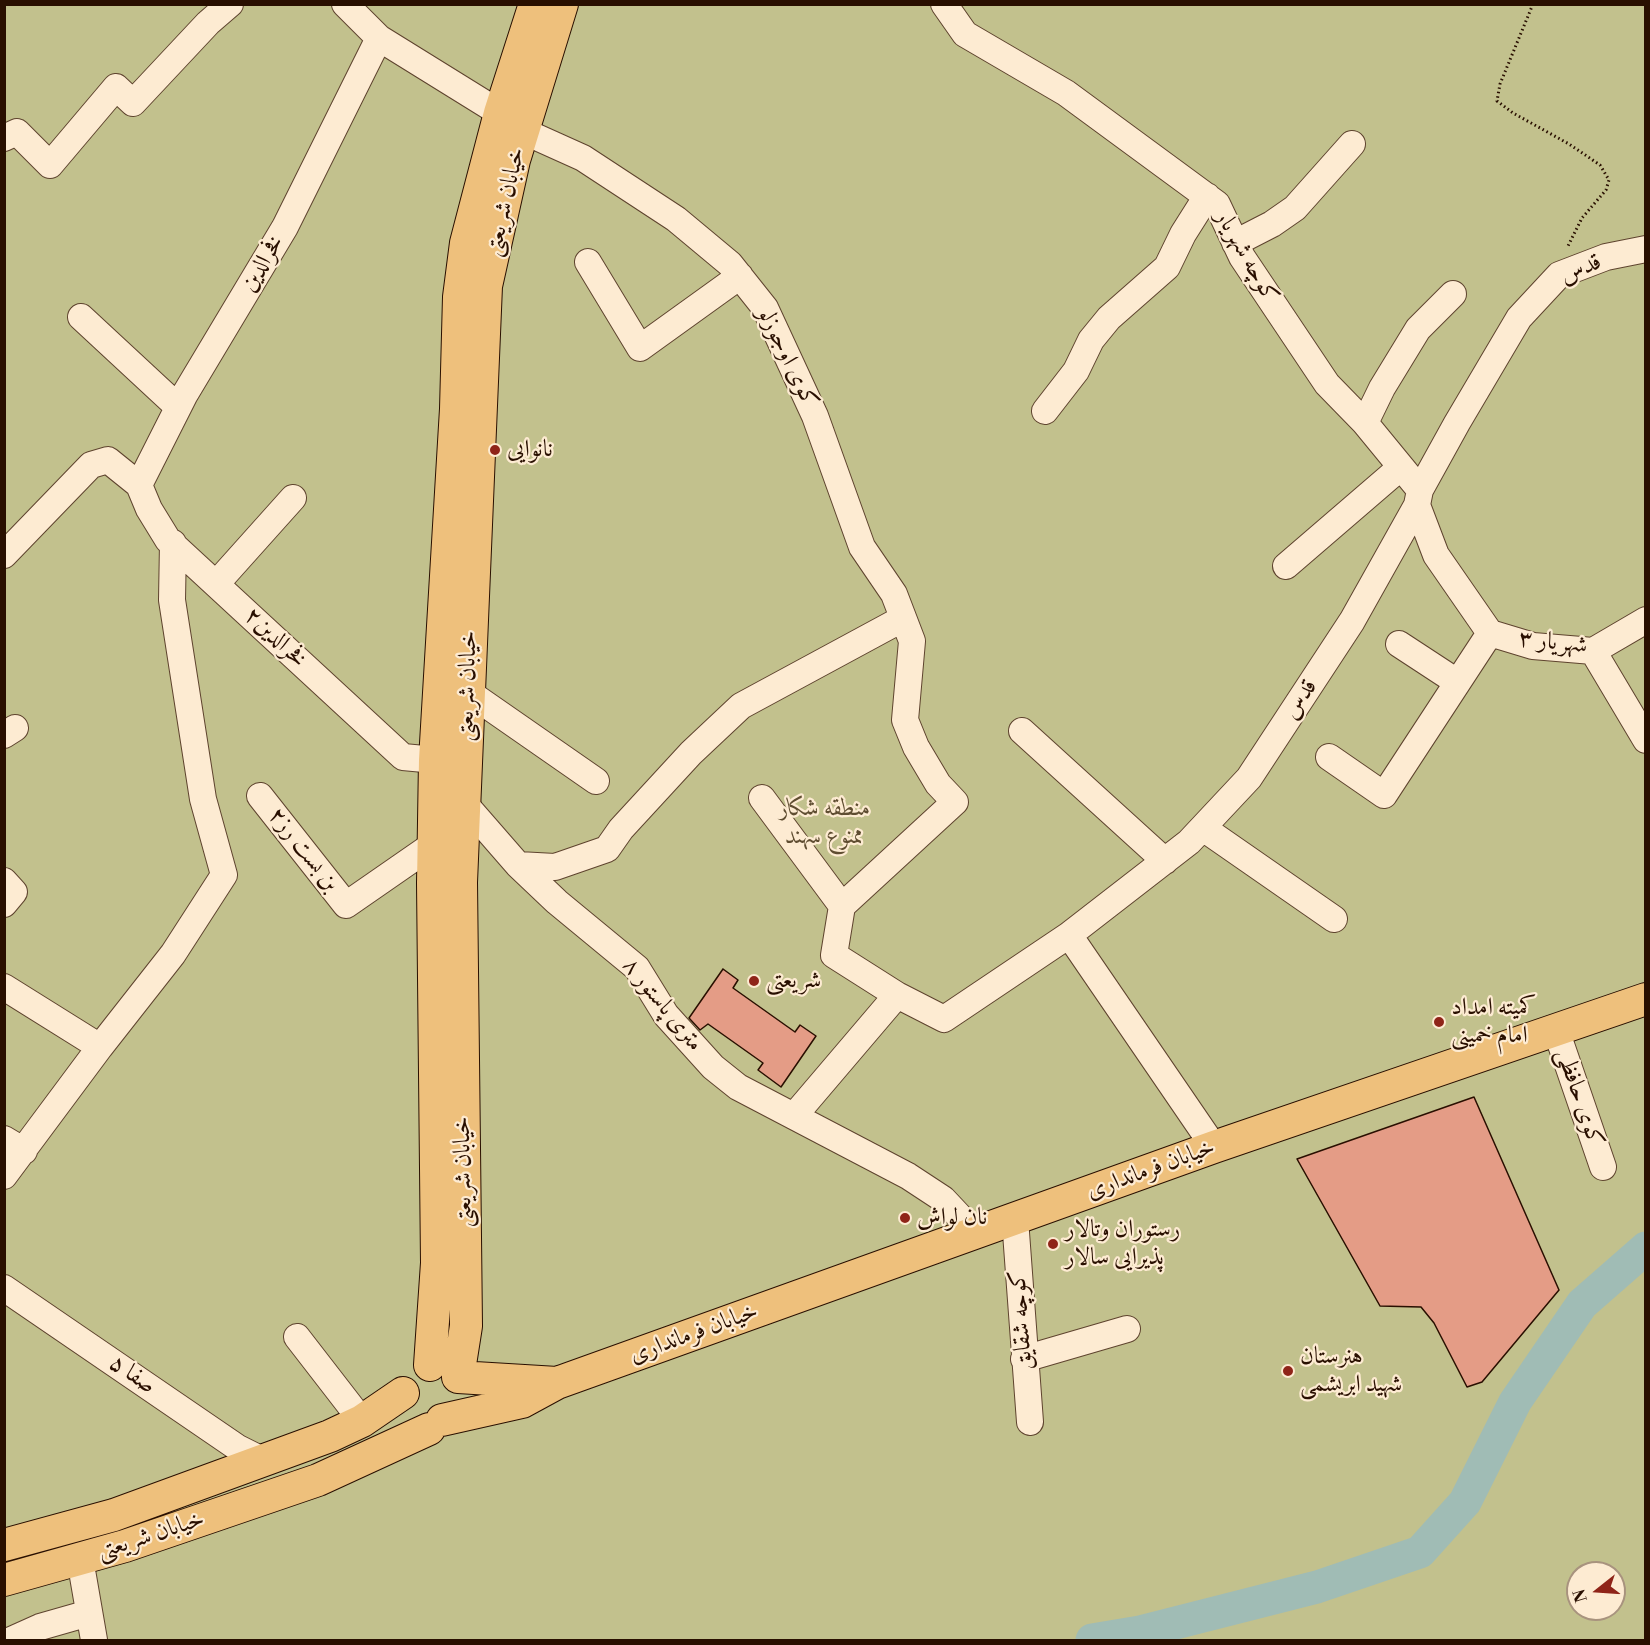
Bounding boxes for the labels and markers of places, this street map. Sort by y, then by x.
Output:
place label: نانوایی [507,436,553,464]
marker: نانوایی [488,443,502,457]
place label: شریعتی [766,967,821,995]
marker: شریعتی [747,974,761,988]
place label: کمیته امداد امام خمینی [1451,994,1537,1050]
marker: کمیته امداد امام خمینی [1432,1015,1446,1029]
place label: نان لواش [917,1204,987,1232]
marker: نان لواش [898,1211,912,1225]
place label: رستوران وتالار پذیرایی سالار [1065,1216,1180,1272]
marker: رستوران وتالار پذیرایی سالار [1046,1237,1060,1251]
place label: هنرستان شهید ابریشمی [1300,1343,1402,1399]
marker: هنرستان شهید ابریشمی [1281,1364,1295,1378]

